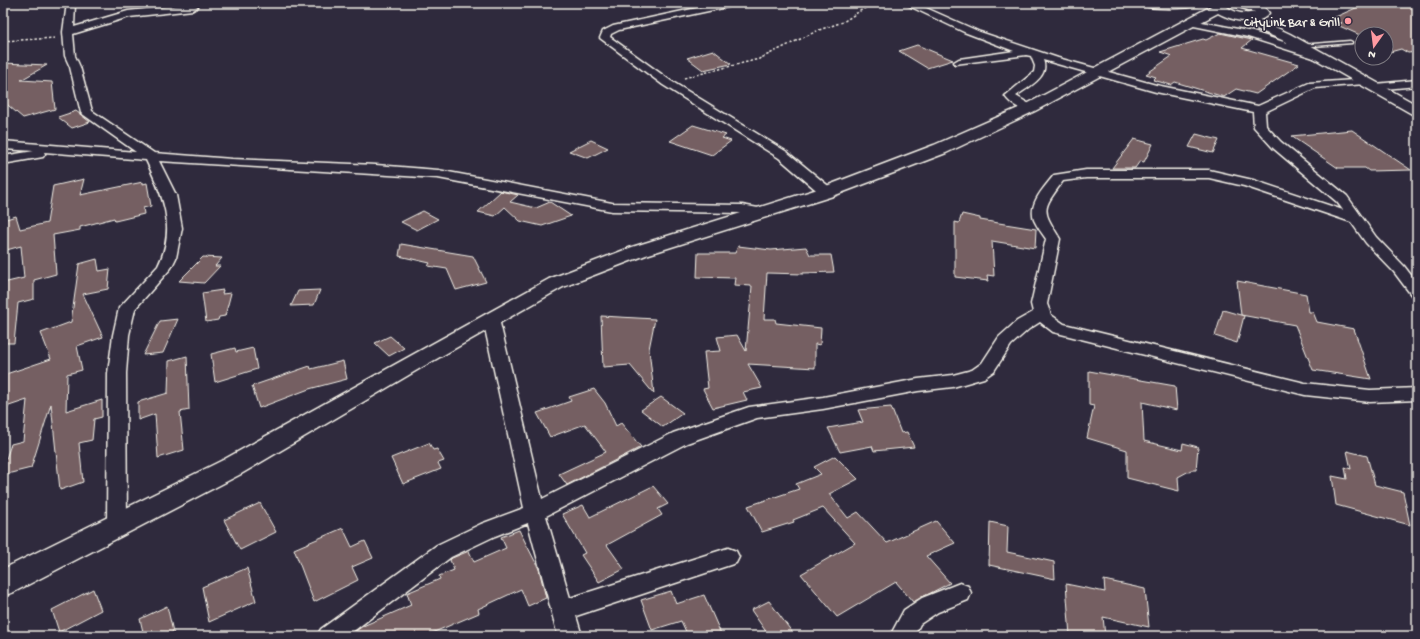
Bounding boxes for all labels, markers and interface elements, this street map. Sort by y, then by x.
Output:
place label: CityLink Bar & Grill [1244,16,1340,31]
marker: CityLink Bar & Grill [1343,16,1353,26]
north arrow [1354,26,1394,66]
text: N [1367,47,1377,60]

